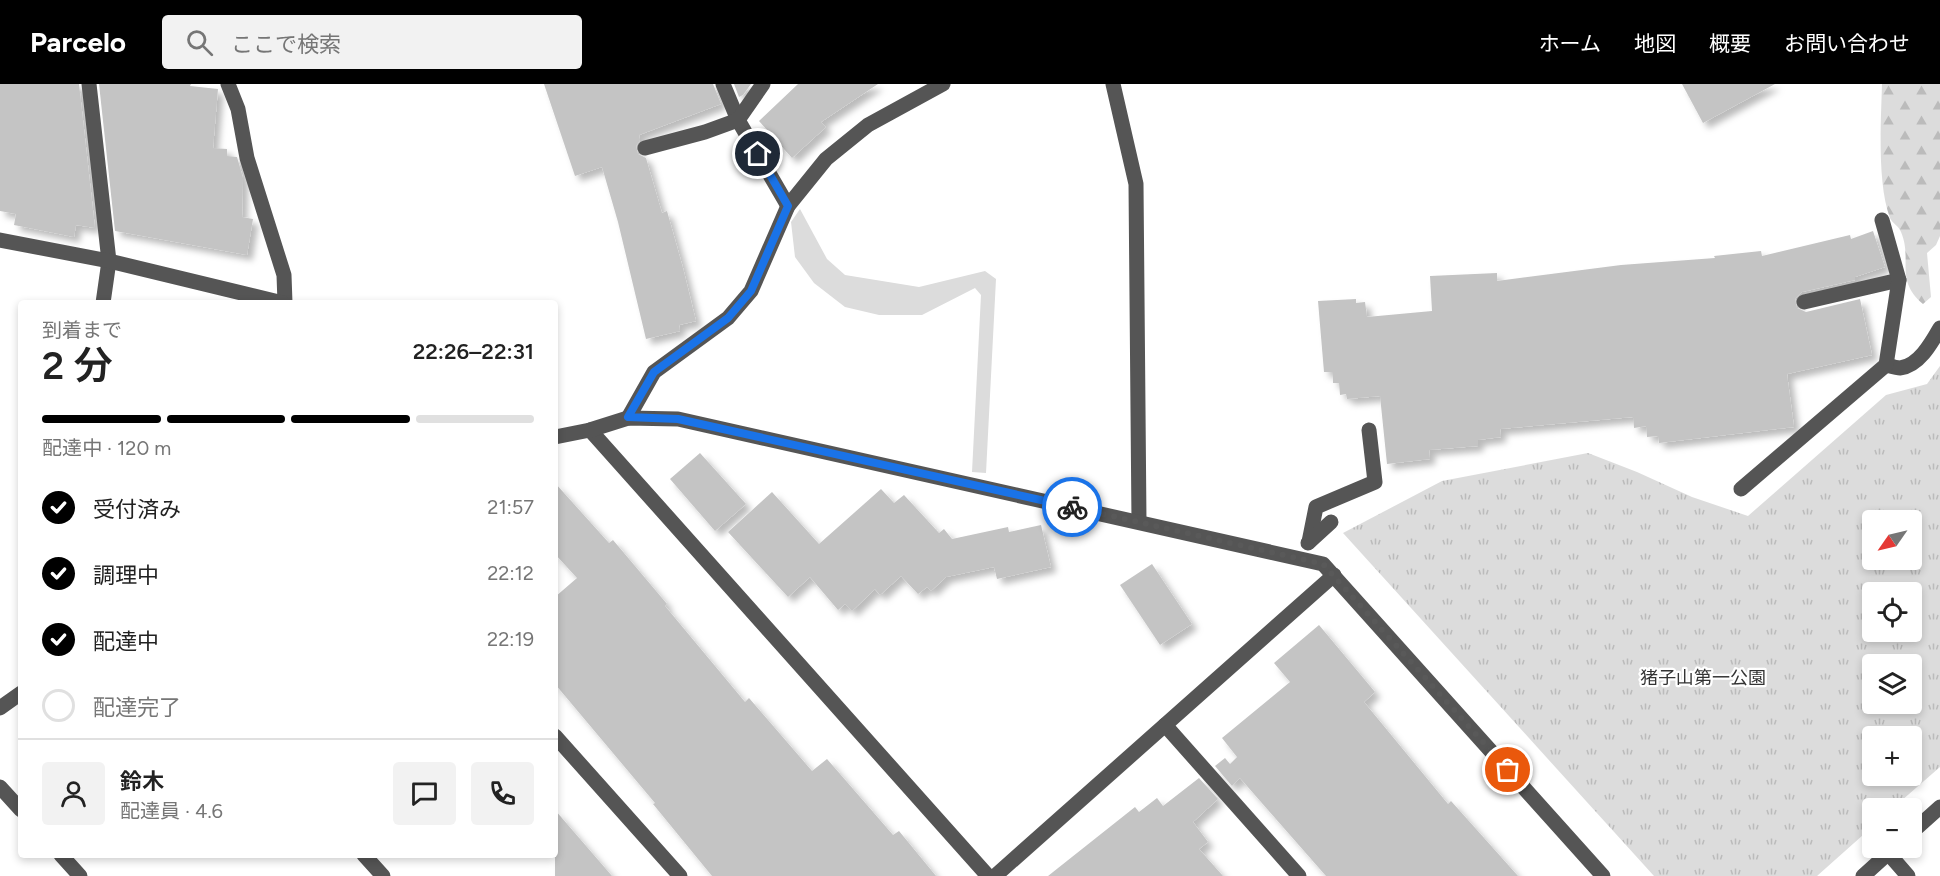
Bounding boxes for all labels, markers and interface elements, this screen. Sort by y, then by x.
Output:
search box [162,15,582,69]
text: Parcelo [30,25,126,59]
icon: search [183,26,216,59]
text: ここで検索 [231,31,341,58]
text: ホーム [1539,31,1601,56]
text: 地図 [1634,31,1676,56]
text: 概要 [1709,31,1751,56]
text: お問い合わせ [1784,31,1910,56]
pin [732,128,783,179]
icon: home [741,137,774,170]
text: 到着まで [42,318,122,342]
text: 22:26–22:31 [413,338,534,365]
text: 2 分 [42,342,113,389]
text: 配達中 · 120 m [42,436,171,460]
courier [1042,477,1102,537]
icon: check [42,491,75,524]
icon: bike [1056,491,1089,524]
text: 21:57 [487,495,534,519]
text: 受付済み [93,496,181,523]
north arrow [1862,510,1922,570]
map controls [1862,510,1922,858]
icon: check [42,557,75,590]
text: 22:12 [487,561,534,585]
text: 調理中 [93,562,159,589]
button: locate [1862,582,1922,642]
icon: check [42,623,75,656]
text: 22:19 [487,627,534,651]
text: 配達中 [93,628,159,655]
button: layers [1862,654,1922,714]
park label: 猪子山第一公園 [1640,667,1766,689]
text: 配達完了 [93,694,181,721]
button: + [1862,726,1922,786]
pin [1482,744,1533,795]
icon: bag [1491,753,1524,786]
button: person [42,762,105,825]
button: chat [393,762,456,825]
button: phone [471,762,534,825]
text: 鈴木 [120,768,164,795]
button: − [1862,798,1922,858]
text: 配達員 · 4.6 [120,799,223,823]

